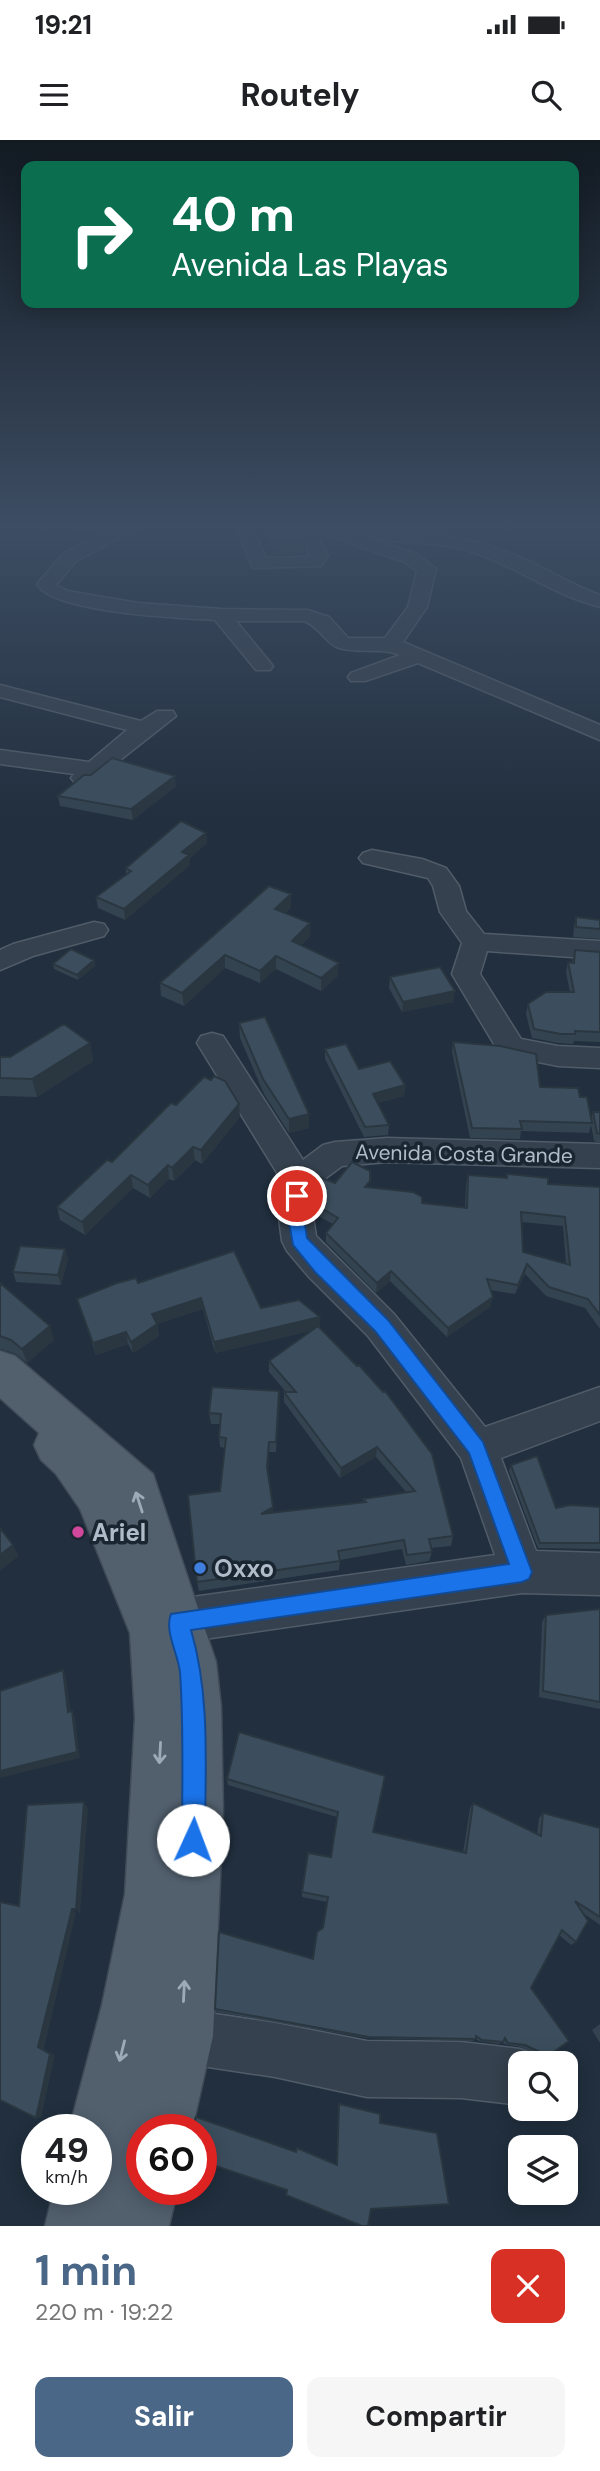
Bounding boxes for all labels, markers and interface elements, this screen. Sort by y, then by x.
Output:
text: 19:21 [35,8,92,42]
text: Routely [240,74,360,116]
icon: menu [35,76,73,114]
icon: search [527,76,565,114]
text: 40 m [171,182,295,246]
icon: right [56,189,147,280]
text: Avenida Las Playas [171,244,449,286]
street label: Avenida Costa Grande [355,1138,573,1170]
pin [267,1166,327,1226]
icon: arrive [278,1177,316,1215]
one-way arrow [132,1491,145,1513]
place label: Ariel [92,1517,146,1548]
marker: Ariel [70,1524,86,1540]
place label: Oxxo [214,1553,274,1584]
marker: Oxxo [192,1560,208,1576]
one-way arrow [154,1741,167,1764]
position arrow [156,1803,230,1877]
one-way arrow [178,1980,191,2003]
one-way arrow [114,2039,128,2062]
map controls [508,2051,578,2205]
button: search [508,2051,578,2121]
speed limit sign: 60 [126,2114,217,2205]
text: 49 [44,2127,89,2173]
button: layers [508,2135,578,2205]
text: km/h [45,2165,88,2189]
text: 1 min [35,2243,137,2298]
button: close [491,2249,565,2323]
text: 220 m · 19:22 [35,2297,173,2327]
button: Salir [35,2377,293,2457]
button: Compartir [307,2377,565,2457]

